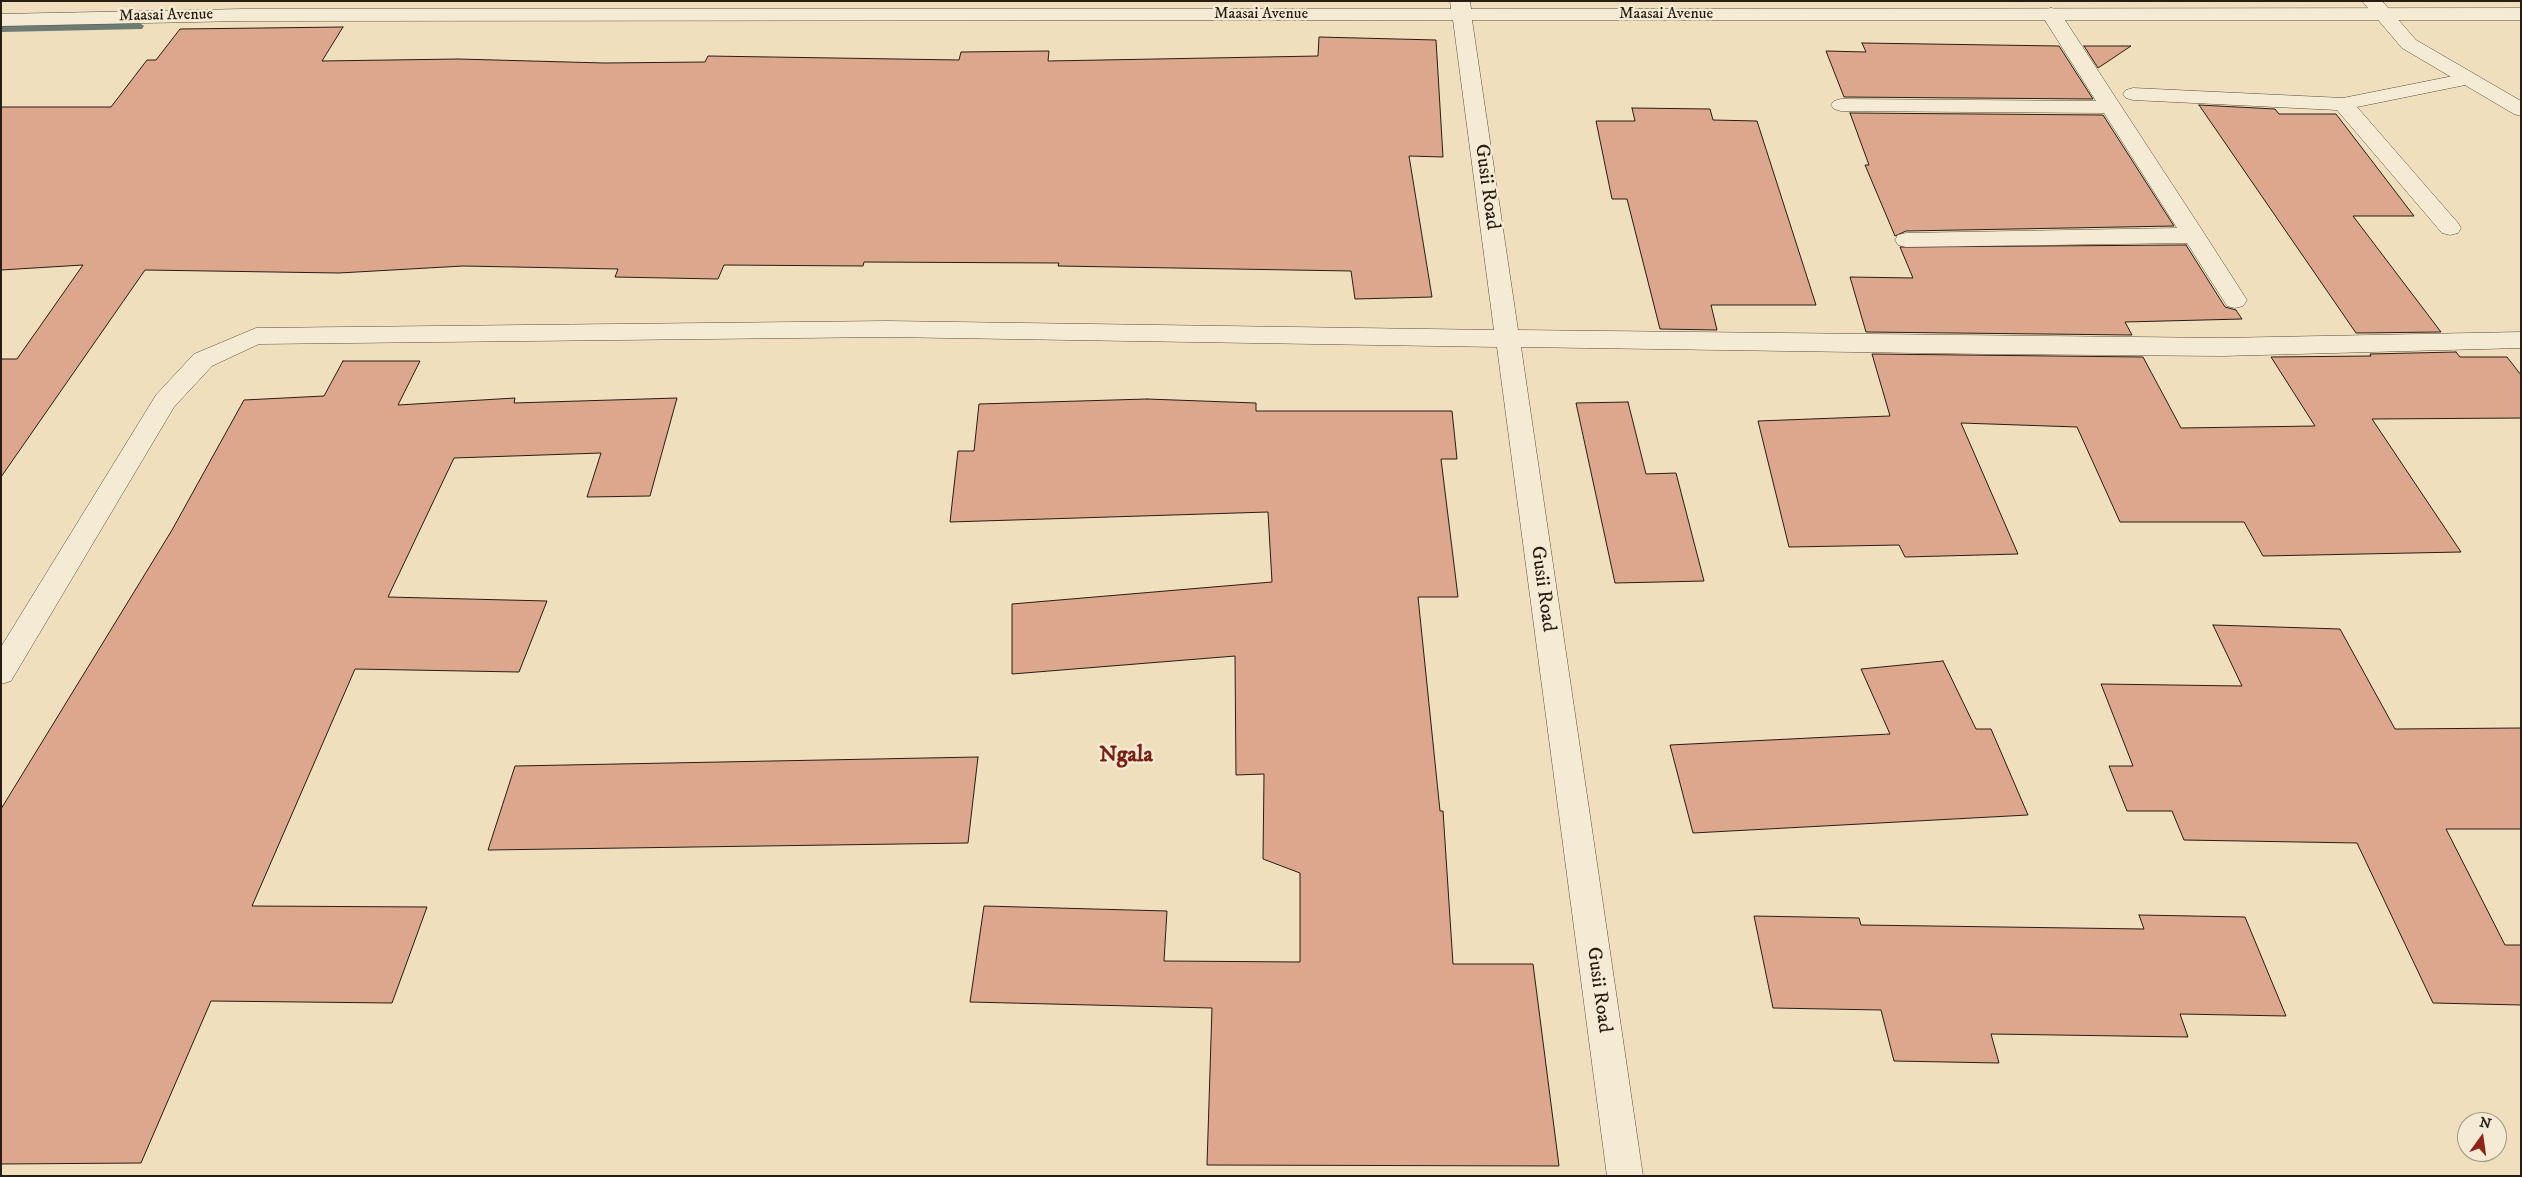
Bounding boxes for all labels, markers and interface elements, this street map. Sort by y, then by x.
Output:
street label: Maasai Avenue [1214,5,1308,25]
street label: Maasai Avenue [1619,5,1713,25]
street label: Maasai Avenue [119,6,213,26]
street label: Gusii Road [1468,143,1504,231]
street label: Gusii Road [1524,545,1560,633]
district label: Ngala [1099,743,1153,769]
street label: Gusii Road [1580,946,1616,1034]
north arrow [2457,1112,2507,1162]
text: N [2478,1113,2493,1134]

